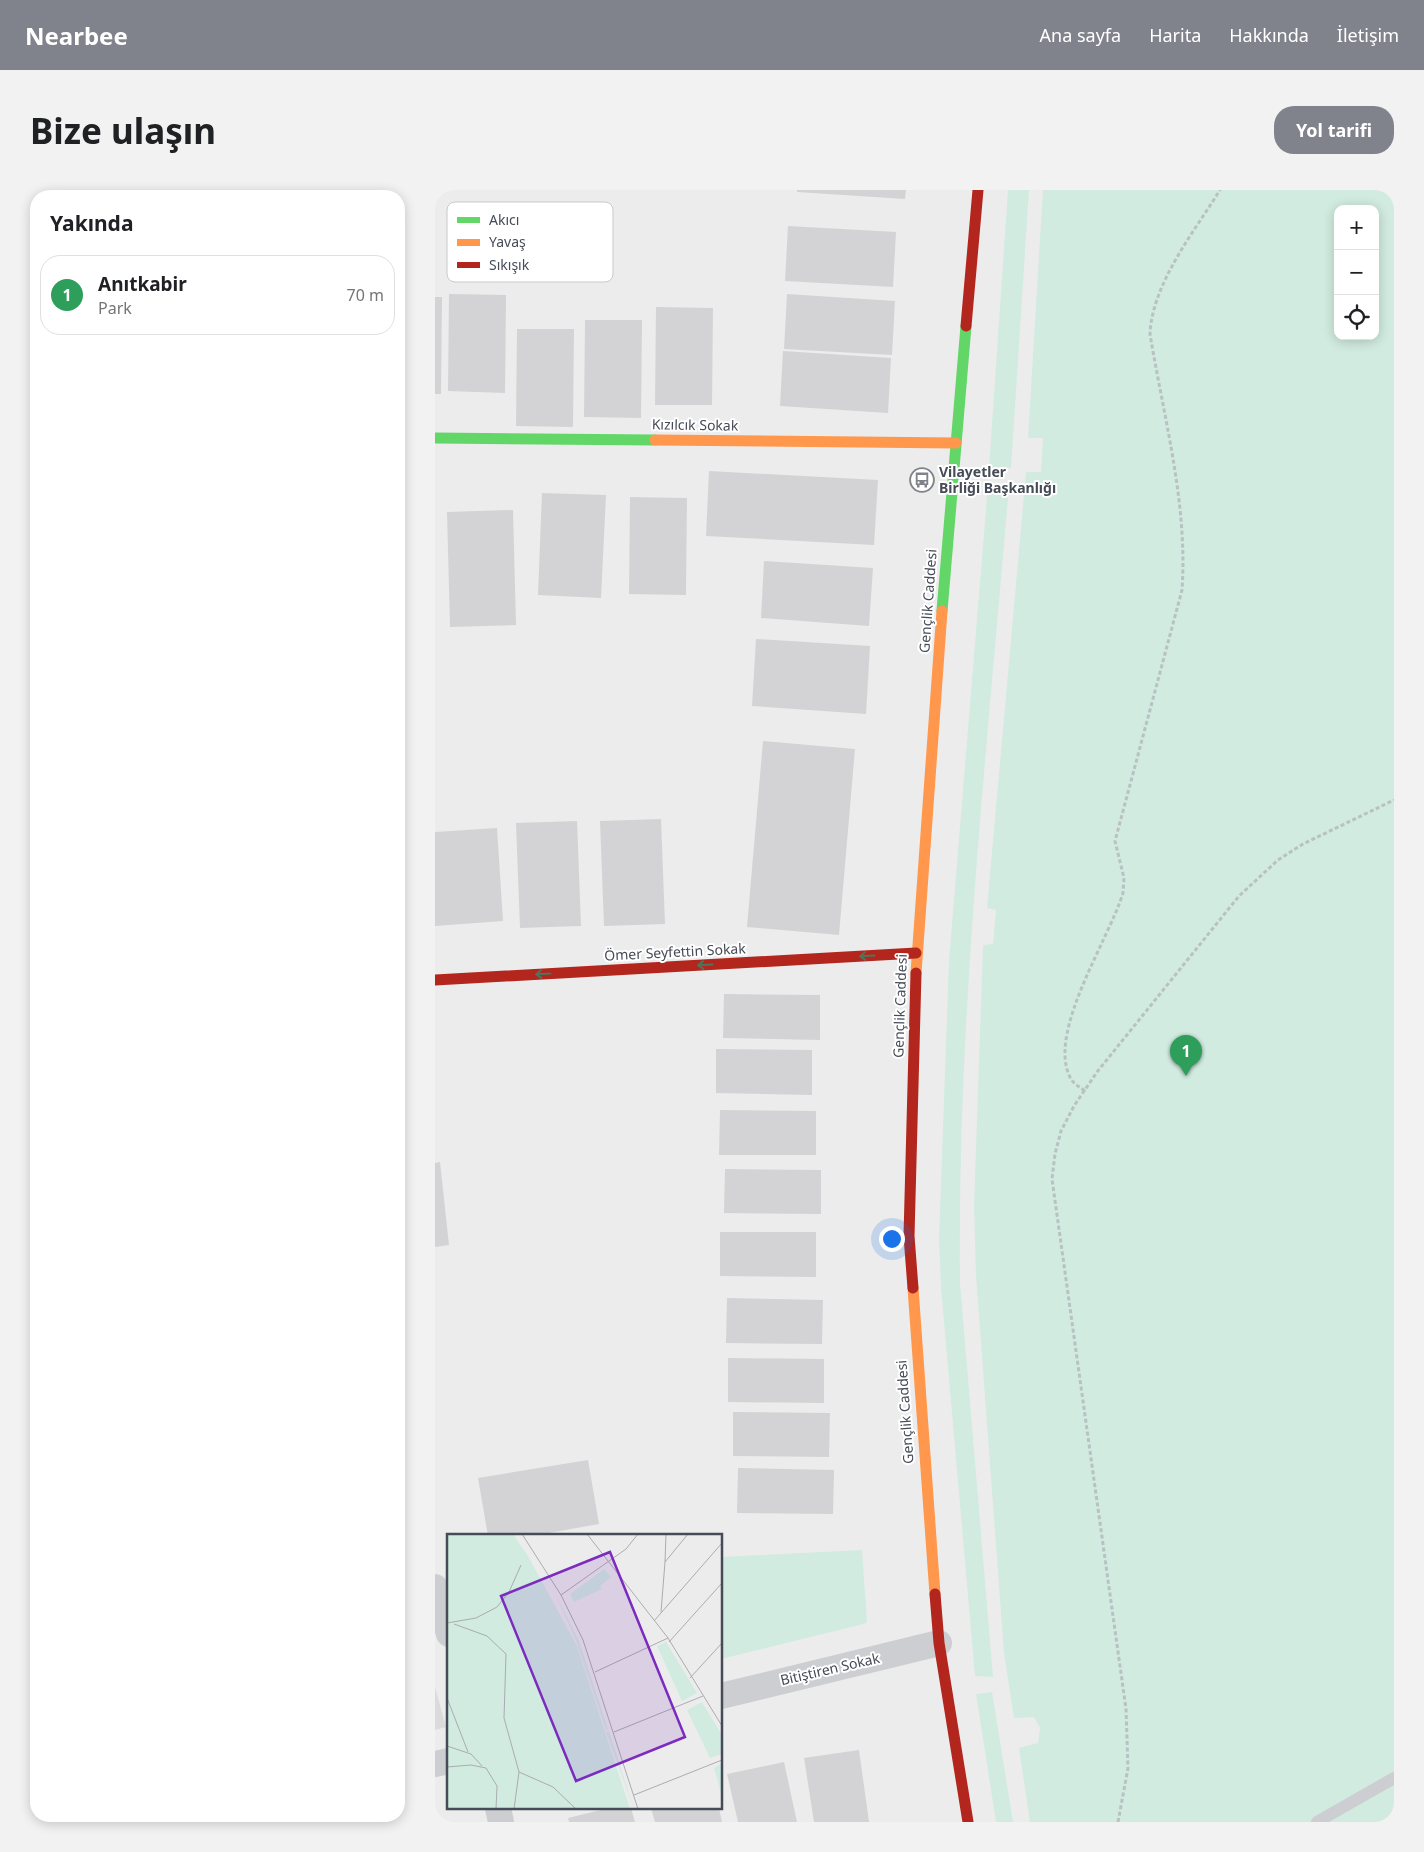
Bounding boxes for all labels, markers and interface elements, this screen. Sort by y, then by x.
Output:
text: Nearbee [25,19,128,52]
text: Ana sayfa [1040,23,1121,47]
text: Harita [1149,23,1201,47]
text: Hakkında [1229,23,1309,47]
text: İletişim [1337,23,1399,47]
button: Yol tarifi [1274,106,1394,154]
text: Bize ulaşın [30,107,216,154]
legend [447,202,613,282]
map controls [1334,205,1379,340]
button: + [1334,205,1379,250]
text: Yakında [50,209,133,237]
text: Akıcı [489,210,519,229]
text: Yavaş [489,232,526,251]
button: − [1334,250,1379,295]
text: Sıkışık [489,255,530,274]
text: Anıtkabir [98,271,187,297]
text: 1 [62,284,72,306]
text: 70 m [347,284,384,306]
button: locate [1334,295,1379,340]
text: Park [98,297,132,319]
street label: Kızılcık Sokak [652,414,739,435]
place label: Vilayetler Birliği Başkanlığı [939,462,1056,497]
bus stop icon: Vilayetler Birliği Başkanlığı [909,467,935,493]
street label: Gençlik Caddesi [914,548,941,653]
street label: Ömer Seyfettin Sokak [604,938,747,965]
one-way arrow [860,951,876,960]
street label: Gençlik Caddesi [888,954,911,1058]
one-way arrow [697,960,713,969]
one-way arrow [535,969,551,978]
pin: 1 [1170,1035,1202,1076]
your location [879,1226,905,1252]
street label: Gençlik Caddesi [891,1360,918,1465]
inset map [447,1534,723,1810]
street label: Bitiştiren Sokak [778,1648,882,1689]

